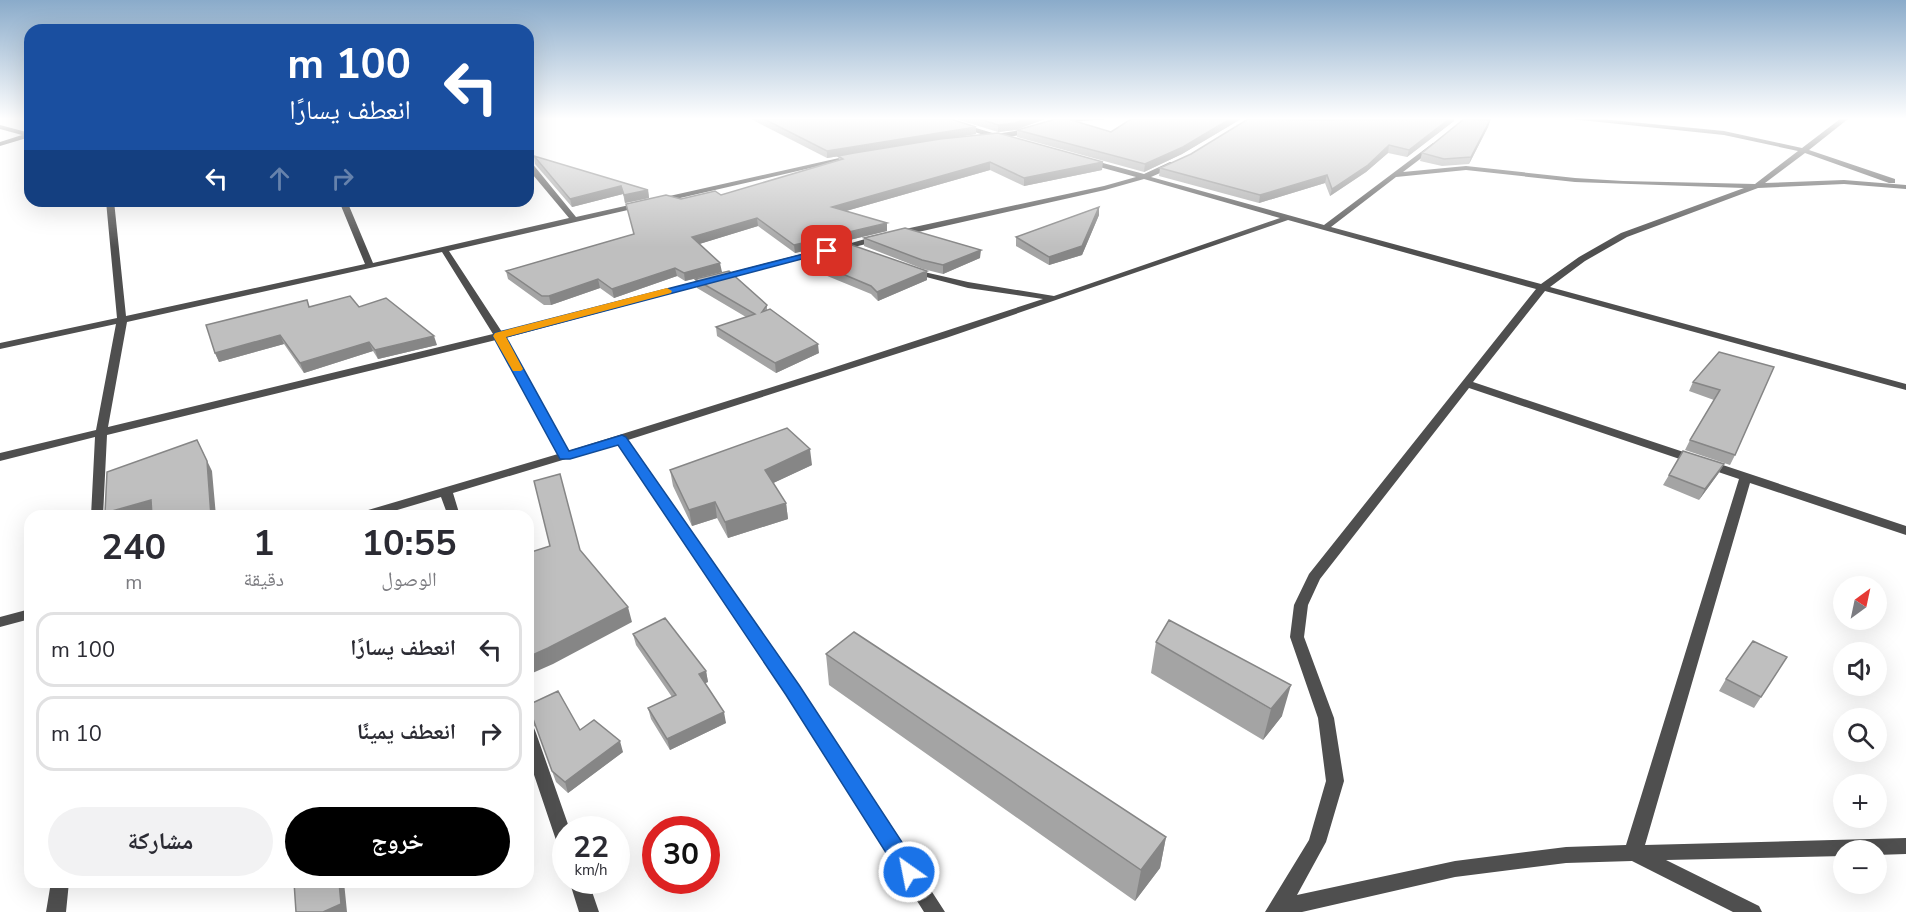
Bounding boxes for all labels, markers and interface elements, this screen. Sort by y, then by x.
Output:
text: 100 m [287,36,411,93]
icon: left [432,48,510,126]
text: انعطف يسارًا [289,92,411,129]
icon: left [200,162,233,195]
icon: ahead [263,162,296,195]
icon: right [326,162,359,195]
pin [801,225,852,276]
icon: arrive [810,234,843,267]
text: 1 [253,519,275,568]
text: 10:55 [361,519,457,568]
text: 240 [101,523,166,572]
text: دقيقة [243,566,284,593]
text: الوصول [381,566,437,593]
text: m [125,569,142,596]
north arrow [1833,576,1887,630]
map controls [1833,576,1887,894]
text: انعطف يسارًا [350,633,456,663]
icon: left [474,633,507,666]
text: 100 m [51,635,115,665]
button: sound [1833,642,1887,696]
button: search [1833,708,1887,762]
text: انعطف يمينًا [357,717,456,747]
icon: right [474,717,507,750]
text: 10 m [51,719,102,749]
button: + [1833,774,1887,828]
button: مشاركة [48,807,273,876]
button: خروج [285,807,510,876]
speed limit sign: 30 [642,816,720,894]
text: 22 [573,827,609,868]
position arrow [877,840,941,904]
button: − [1833,840,1887,894]
text: km/h [574,860,608,880]

